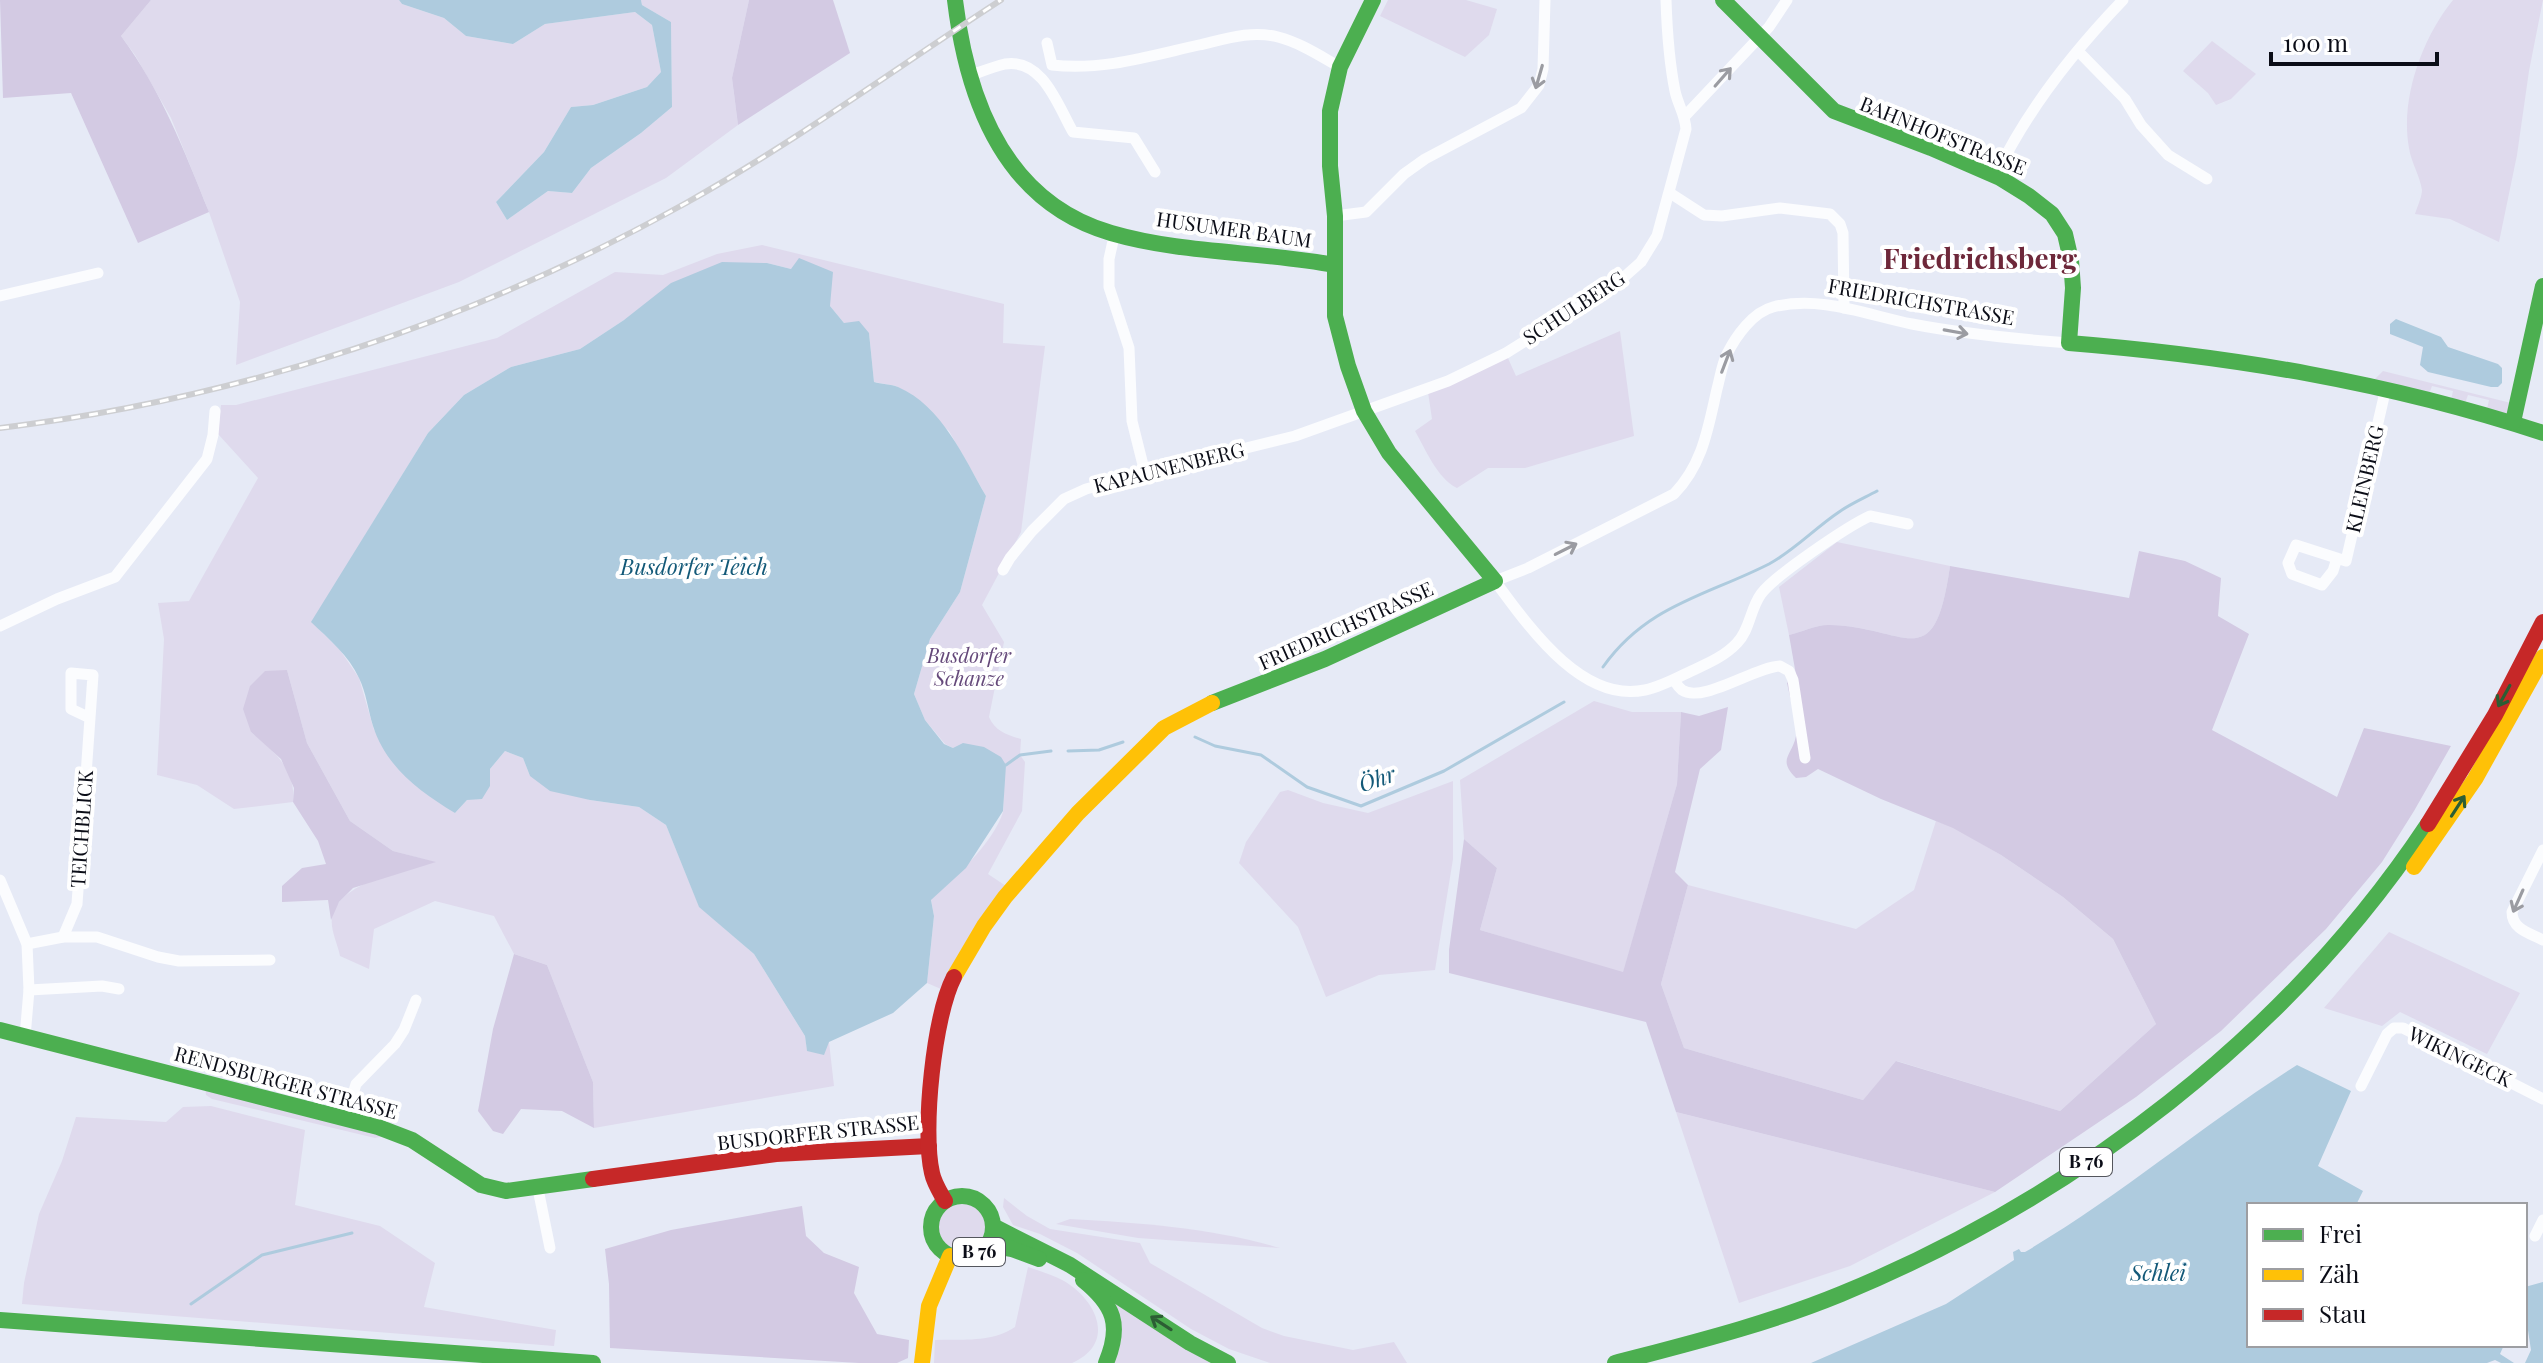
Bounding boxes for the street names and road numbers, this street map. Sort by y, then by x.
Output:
street label: BAHNHOFSTRASSE [1856,89,2031,180]
street label: HUSUMER BAUM [1155,204,1314,253]
street label: SCHULBERG [1517,264,1629,350]
street label: FRIEDRICHSTRASSE [1826,271,2016,330]
street label: KLEINBERG [2338,422,2389,535]
street label: KAPAUNENBERG [1090,435,1247,498]
street label: FRIEDRICHSTRASSE [1254,574,1437,675]
street label: TEICHBLICK [63,768,98,889]
street label: WIKINGECK [2404,1019,2518,1093]
street label: RENDSBURGER STRASSE [172,1039,401,1124]
street label: BUSDORFER STRASSE [716,1107,920,1156]
road number: B 76 [2060,1148,2112,1176]
road number: B 76 [953,1238,1005,1266]

